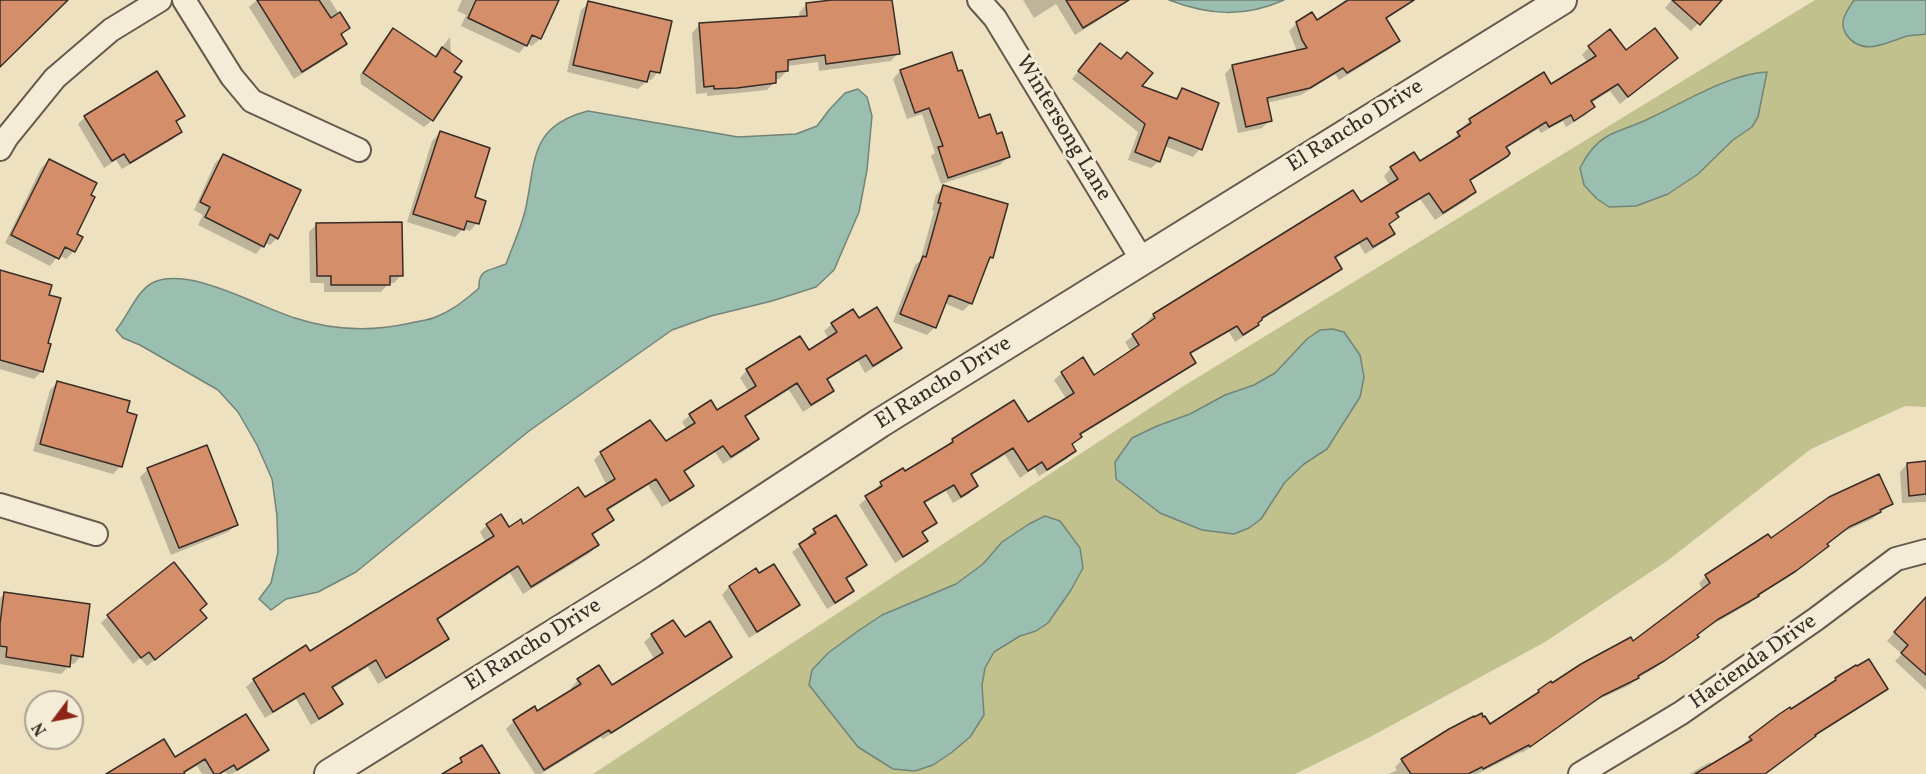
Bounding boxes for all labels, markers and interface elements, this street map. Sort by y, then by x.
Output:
street label: Wintersong Lane [1008,51,1116,207]
street label: El Rancho Drive [1283,75,1429,179]
street label: El Rancho Drive [871,332,1017,436]
street label: El Rancho Drive [461,594,607,698]
street label: Hacienda Drive [1685,609,1823,717]
north arrow [24,690,84,750]
text: N [28,718,53,739]

